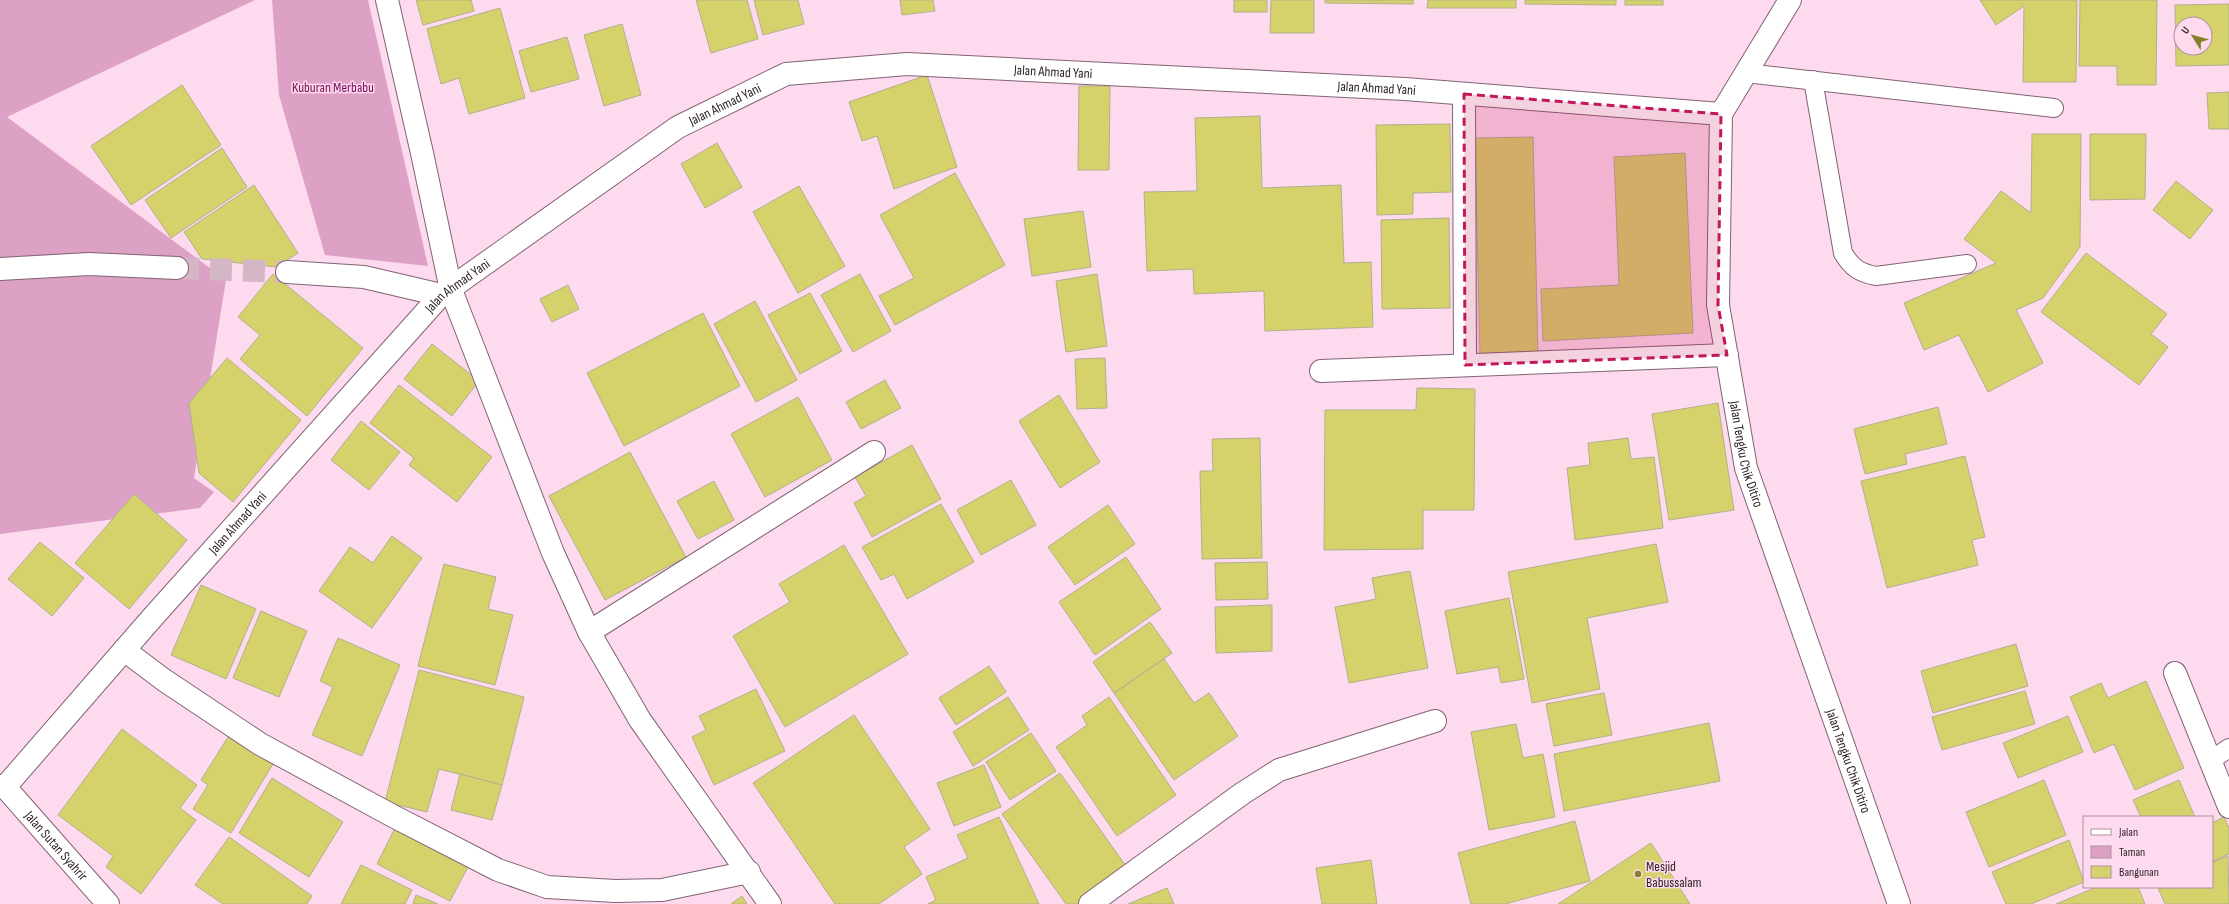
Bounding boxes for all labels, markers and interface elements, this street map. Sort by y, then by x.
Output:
north arrow [2173,16,2213,56]
text: U [2178,24,2192,36]
street label: Jalan Ahmad Yani [1013,61,1093,82]
street label: Jalan Ahmad Yani [1336,77,1416,98]
park label: Kuburan Merbabu [292,79,374,96]
street label: Jalan Ahmad Yani [685,79,764,129]
street label: Jalan Ahmad Yani [420,255,493,317]
street label: Jalan Tengku Chik Ditiro [1726,398,1768,509]
street label: Jalan Ahmad Yani [204,488,270,558]
street label: Jalan Tengku Chik Ditiro [1822,706,1875,815]
street label: Jalan Sutan Syahrir [21,806,92,884]
legend [2083,816,2213,888]
text: Jalan [2118,825,2138,840]
text: Taman [2119,845,2145,860]
place label: Mesjid Babussalam [1646,858,1702,891]
text: Bangunan [2119,865,2159,880]
marker: Mesjid Babussalam [1633,869,1643,879]

